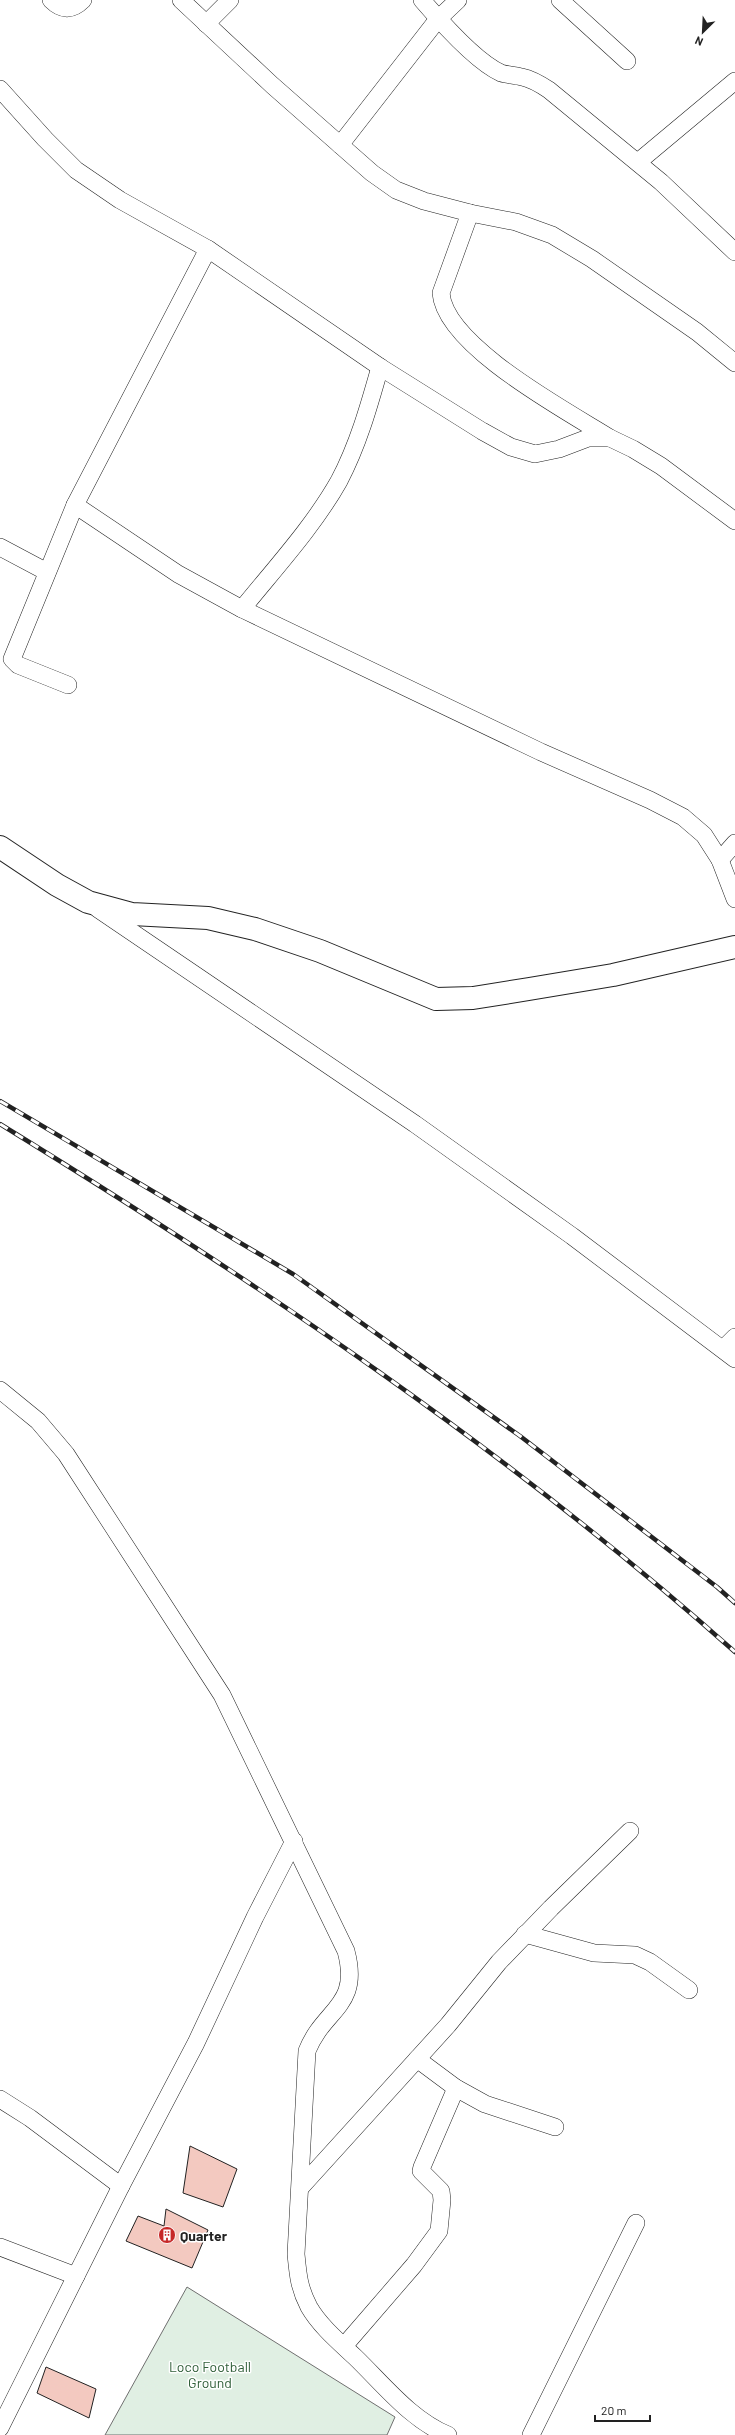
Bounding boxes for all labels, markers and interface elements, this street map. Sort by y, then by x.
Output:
north arrow [683,12,723,52]
text: N [693,34,705,49]
building icon: Quarter [157,2225,177,2245]
place label: Quarter [180,2227,228,2244]
park label: Loco Football Ground [169,2358,251,2391]
scale bar [595,2397,650,2423]
text: 20 m [601,2403,627,2417]

